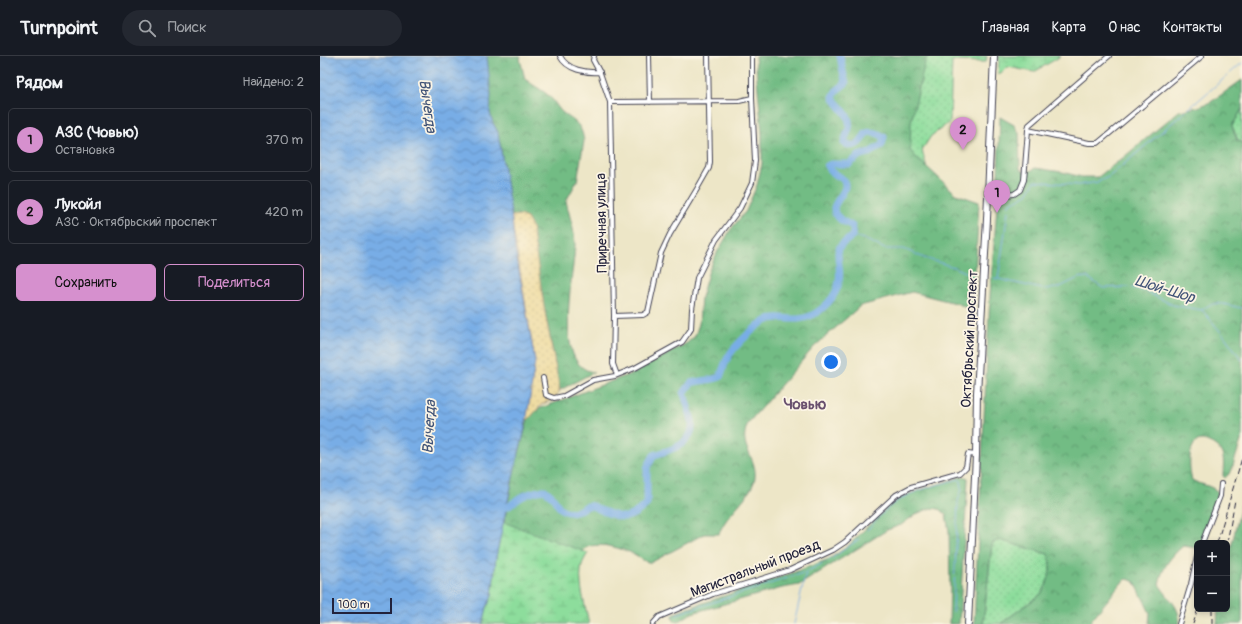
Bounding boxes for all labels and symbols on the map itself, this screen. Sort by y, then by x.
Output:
water label: Вычегда [414,78,441,135]
pin: 2 [950,117,976,150]
street label: Приречная улица [592,173,611,273]
pin: 1 [984,180,1010,213]
street label: Октябрьский проспект [957,270,982,408]
water label: Шой-Шор [1133,271,1198,308]
your location [821,352,841,372]
district label: Човью [783,395,827,414]
water label: Вычегда [419,399,440,454]
street label: Магистральный проезд [688,536,823,601]
scale bar [332,596,392,615]

